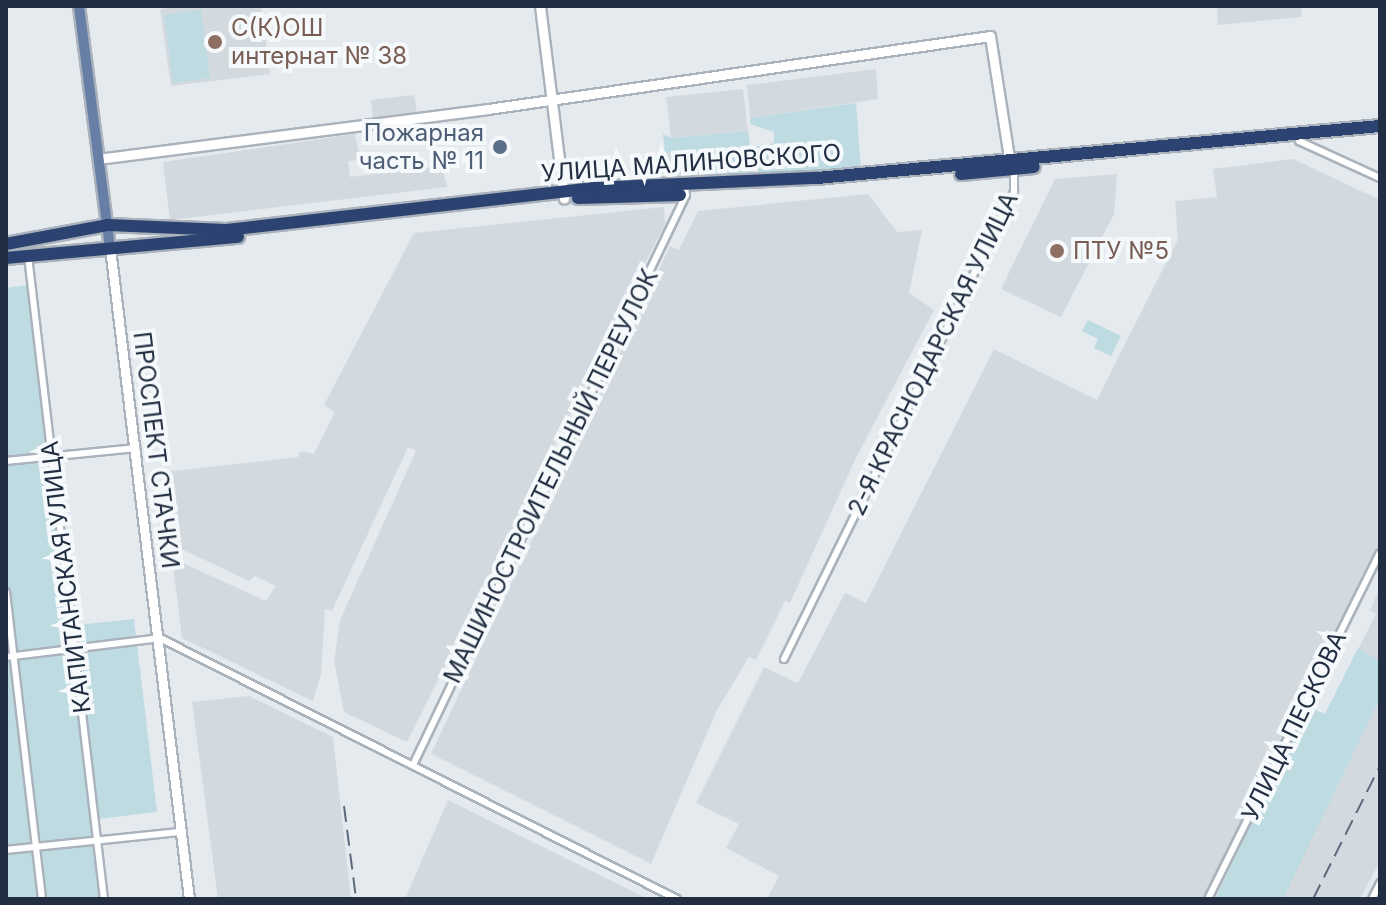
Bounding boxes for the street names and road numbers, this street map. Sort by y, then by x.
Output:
street label: УЛИЦА МАЛИНОВСКОГО [540,138,842,188]
street label: 2-Я КРАСНОДАРСКАЯ УЛИЦА [842,188,1024,520]
street label: МАШИНОСТРОИТЕЛЬНЫЙ ПЕРЕУЛОК [438,264,664,688]
street label: ПРОСПЕКТ СТАЧКИ [127,330,185,570]
street label: КАПИТАНСКАЯ УЛИЦА [35,439,97,715]
street label: УЛИЦА ПЕСКОВА [1236,626,1352,826]

